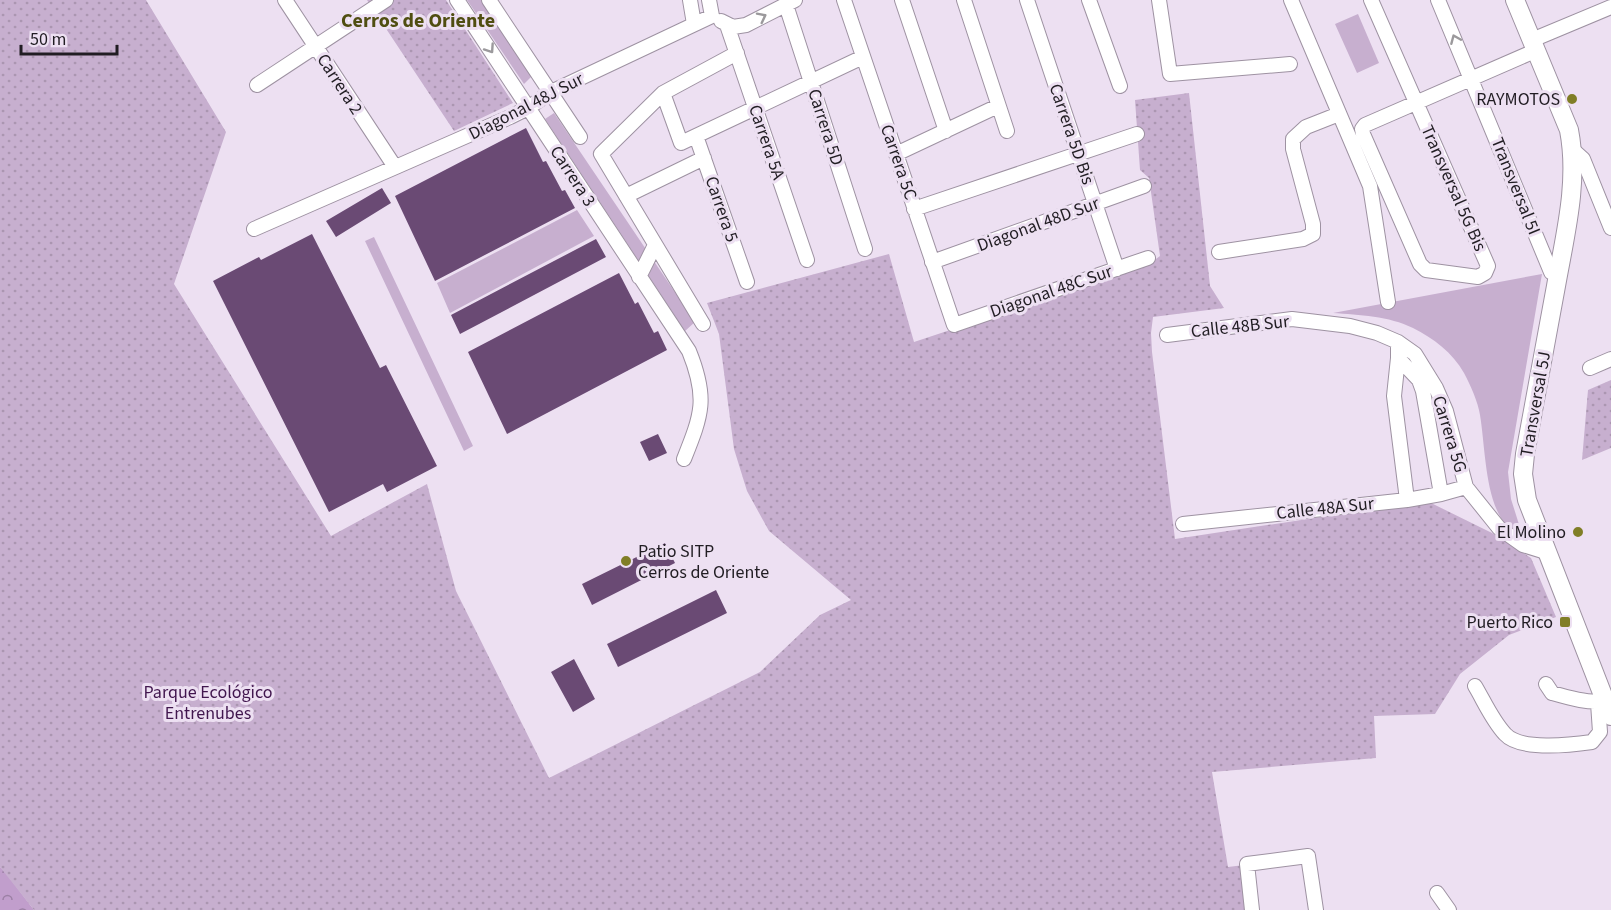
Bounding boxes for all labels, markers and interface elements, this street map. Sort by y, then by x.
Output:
district label: Cerros de Oriente [341,7,495,35]
one-way arrow [756,12,767,24]
scale bar [21,18,117,56]
text: 50 m [30,27,66,52]
one-way arrow [1450,34,1462,45]
one-way arrow [483,42,494,53]
street label: Carrera 2 [311,49,369,120]
street label: Diagonal 48J Sur [464,66,589,146]
street label: Carrera 5D Bis [1043,80,1100,188]
street label: Carrera 5D [801,86,850,169]
place label: RAYMOTOS [1476,87,1560,112]
marker: RAYMOTOS [1565,92,1579,106]
street label: Carrera 5A [742,101,791,183]
street label: Carrera 5C [874,121,923,203]
street label: Transversal 5G Bis [1415,121,1493,255]
street label: Transversal 5I [1485,134,1546,239]
street label: Carrera 3 [544,141,602,212]
street label: Carrera 5 [699,173,744,245]
street label: Diagonal 48D Sur [974,190,1104,258]
street label: Diagonal 48C Sur [987,259,1116,324]
street label: Calle 48B Sur [1190,309,1291,344]
street label: Transversal 5J [1514,349,1557,459]
street label: Carrera 5G [1426,393,1473,476]
street label: Calle 48A Sur [1275,491,1376,526]
place label: El Molino [1497,520,1566,545]
marker: El Molino [1571,525,1585,539]
place label: Patio SITP Cerros de Oriente [638,539,769,585]
marker: Patio SITP Cerros de Oriente [619,554,633,568]
place label: Puerto Rico [1466,610,1553,635]
marker: Puerto Rico [1558,615,1572,629]
park label: Parque Ecológico Entrenubes [143,680,273,726]

